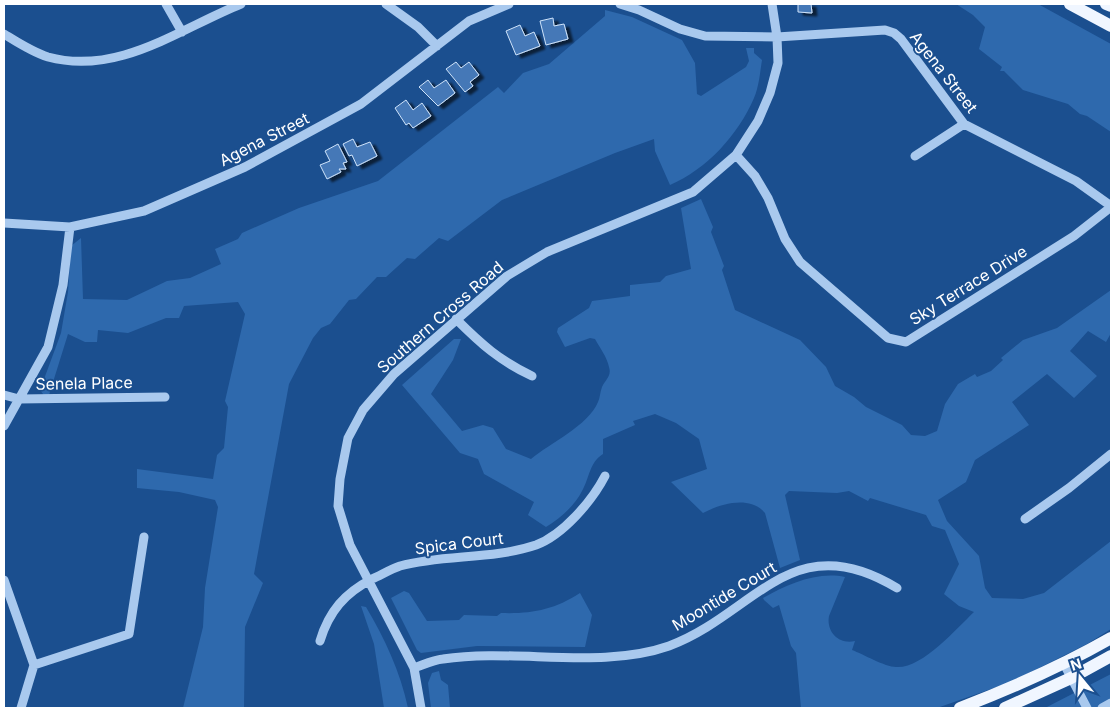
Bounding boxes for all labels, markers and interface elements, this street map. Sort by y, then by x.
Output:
street label: Agena Street [906,27,982,117]
street label: Agena Street [216,108,312,170]
street label: Sky Terrace Drive [905,241,1031,329]
street label: Southern Cross Road [373,257,507,377]
street label: Senela Place [35,372,133,394]
street label: Spica Court [414,528,504,558]
street label: Moontide Court [668,557,780,635]
north arrow [1055,652,1105,702]
text: N [1068,654,1084,674]

